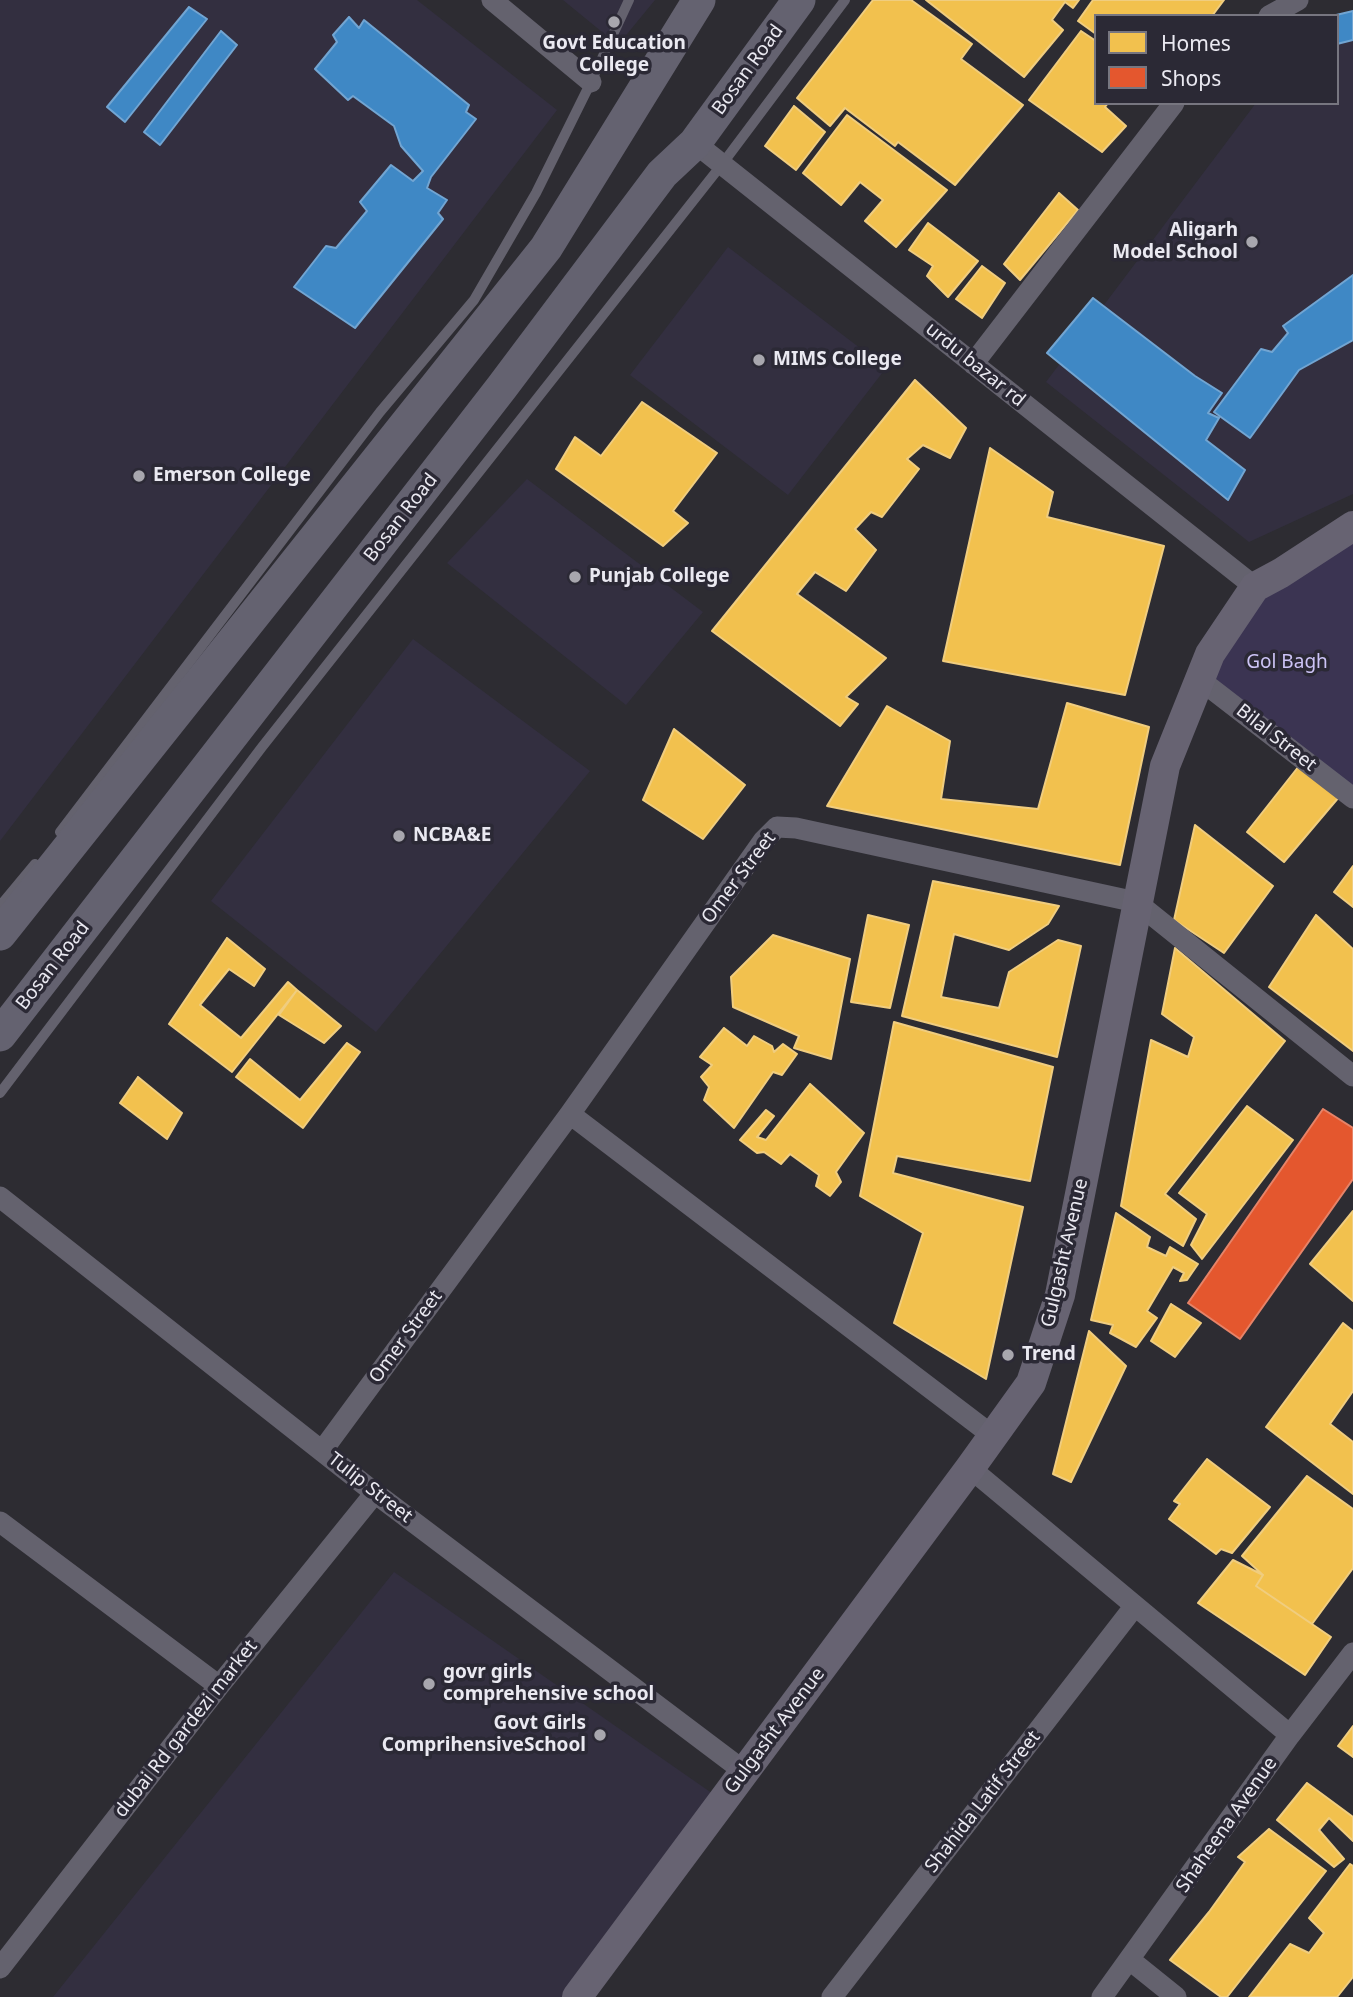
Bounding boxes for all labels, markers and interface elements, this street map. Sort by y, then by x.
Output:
marker: Govt Education College [606,14,622,30]
legend [1094,14,1339,105]
street label: Bosan Road [708,20,788,120]
text: Homes [1161,29,1231,57]
place label: Govt Education College [542,33,686,77]
text: Shops [1161,64,1221,92]
place label: Aligarh Model School [1112,220,1238,264]
marker: Aligarh Model School [1244,234,1260,250]
street label: urdu bazar rd [921,318,1029,412]
place label: MIMS College [773,349,902,371]
marker: MIMS College [751,352,767,368]
place label: Emerson College [153,465,311,487]
marker: Emerson College [131,468,147,484]
street label: Bosan Road [359,469,443,567]
place label: Punjab College [589,566,730,588]
marker: Punjab College [567,569,583,585]
park label: Gol Bagh [1246,652,1328,674]
street label: Bilal Street [1231,700,1321,776]
place label: NCBA&E [413,825,491,847]
marker: NCBA&E [391,828,407,844]
street label: Omer Street [697,828,781,928]
street label: Bosan Road [11,917,95,1015]
street label: Gulgasht Avenue [1037,1176,1093,1330]
street label: Omer Street [365,1286,447,1388]
place label: Trend [1022,1344,1076,1366]
marker: Trend [1000,1347,1016,1363]
street label: Tulip Street [323,1448,417,1528]
street label: dubai Rd gardezi market [110,1636,262,1822]
place label: govr girls comprehensive school [443,1662,654,1706]
street label: Gulgasht Avenue [720,1663,830,1799]
marker: govr girls comprehensive school [421,1676,437,1692]
place label: Govt Girls ComprihensiveSchool [382,1713,586,1757]
marker: Govt Girls ComprihensiveSchool [592,1727,608,1743]
street label: Shahida Latif Street [921,1727,1045,1877]
street label: Shaheena Avenue [1172,1753,1282,1897]

